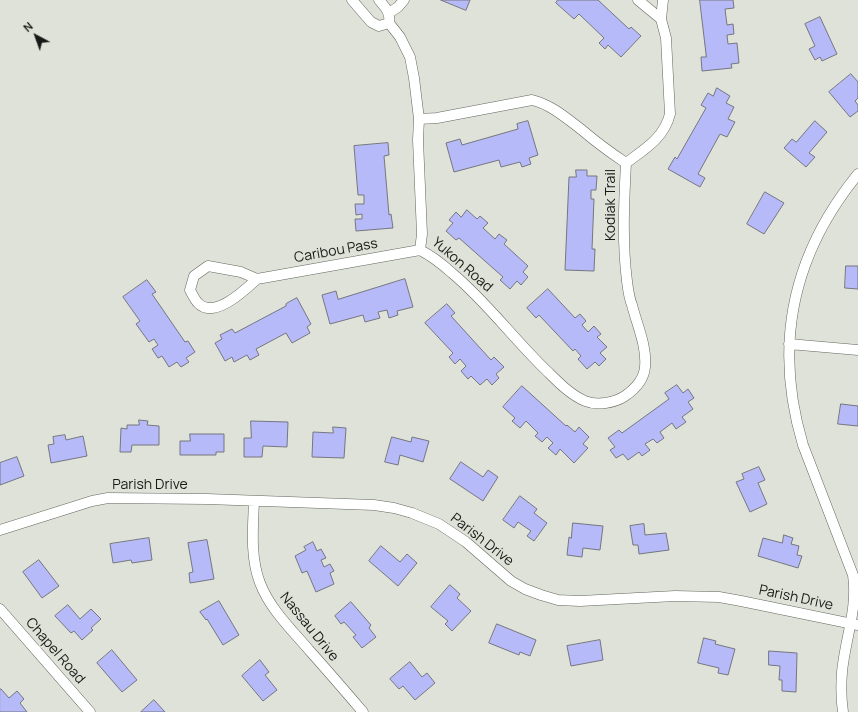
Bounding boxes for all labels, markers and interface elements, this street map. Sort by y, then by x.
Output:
north arrow [16,16,56,56]
text: N [20,18,36,35]
street label: Kodiak Trail [603,169,619,241]
street label: Yukon Road [428,234,496,296]
street label: Caribou Pass [293,235,379,267]
street label: Parish Drive [112,477,188,493]
street label: Parish Drive [447,510,517,570]
street label: Parish Drive [757,582,835,614]
street label: Nassau Drive [276,589,342,665]
street label: Chapel Road [22,615,88,687]

